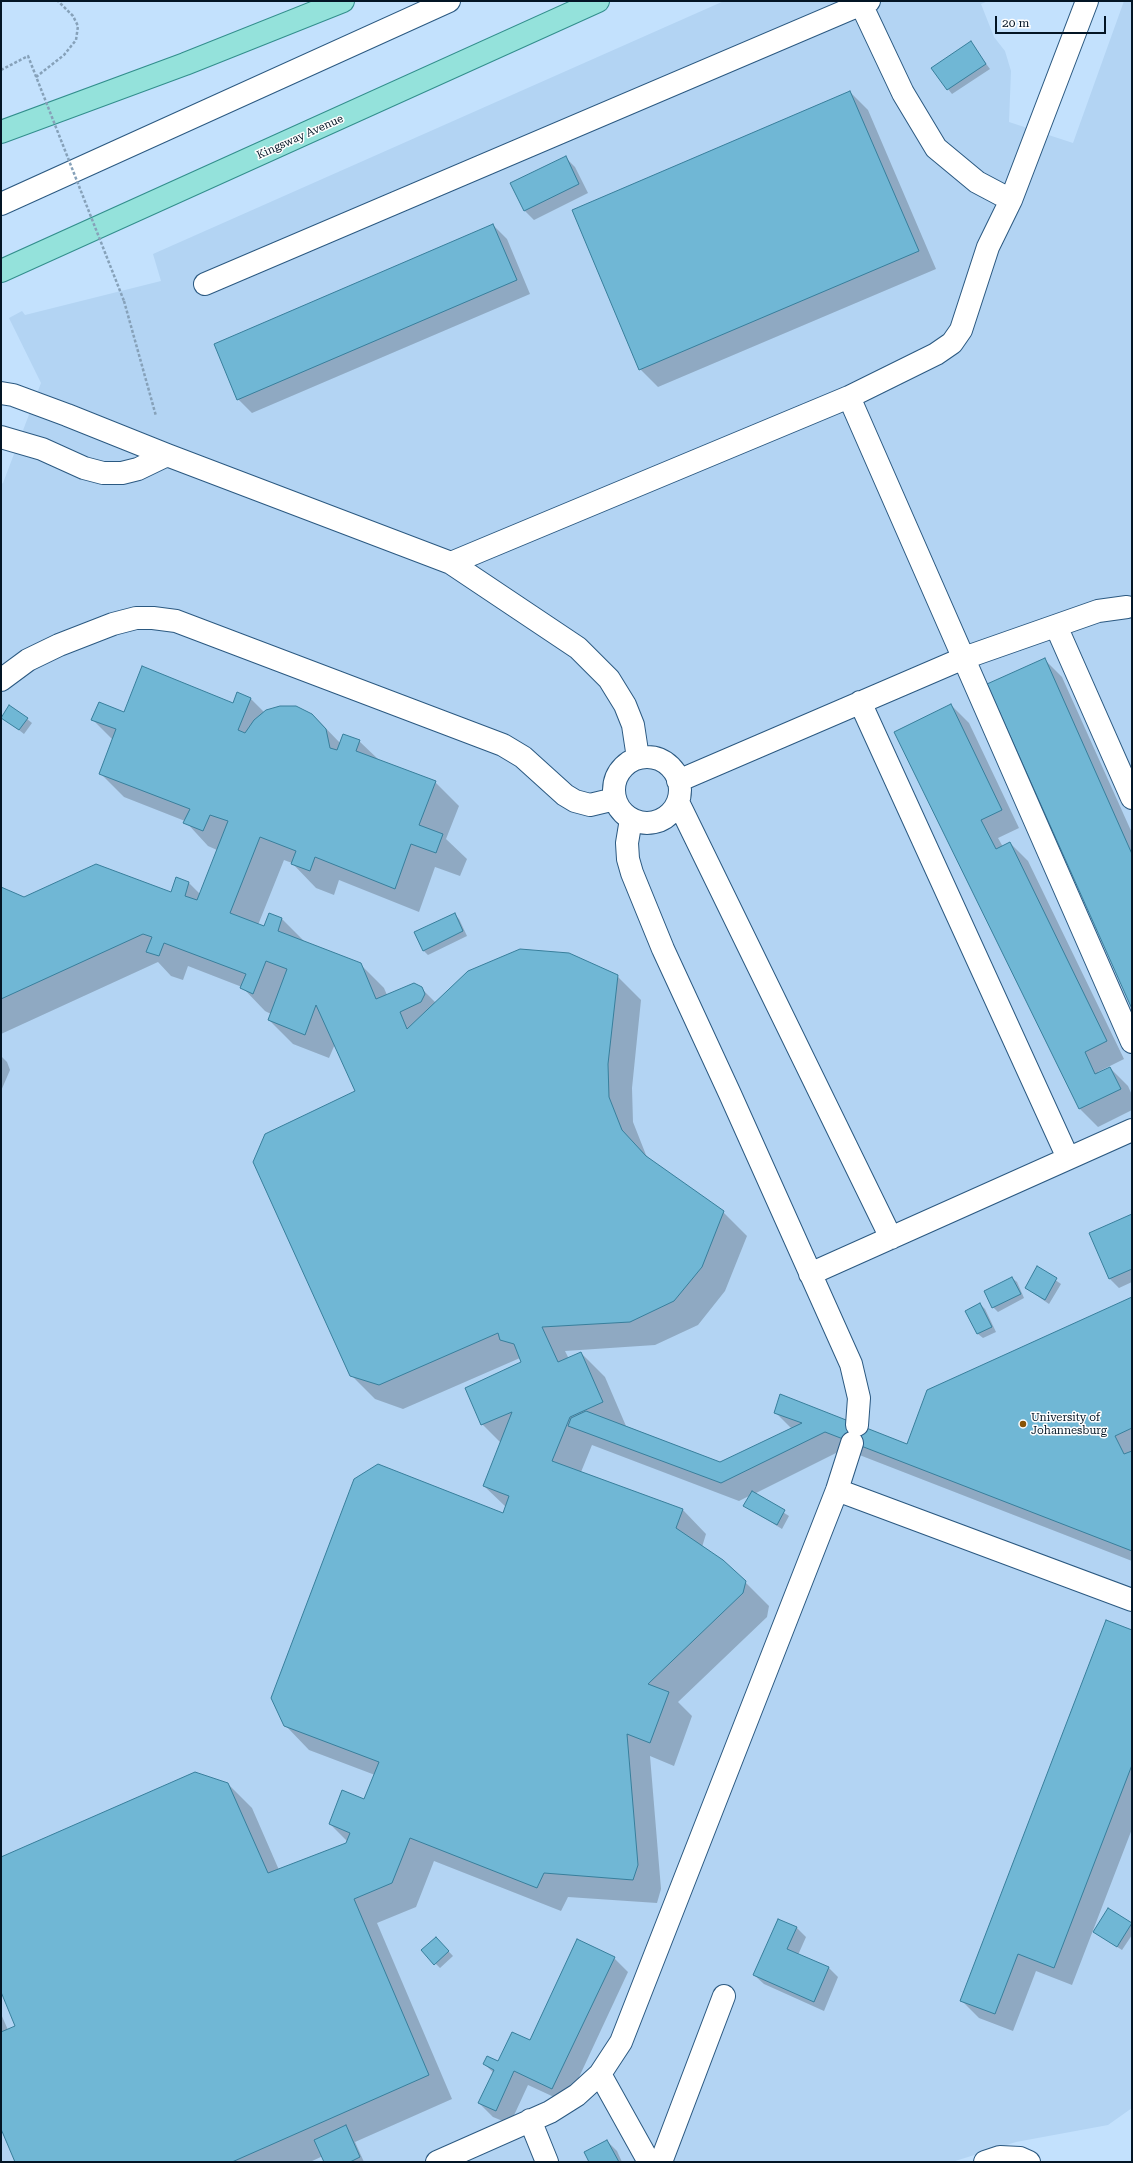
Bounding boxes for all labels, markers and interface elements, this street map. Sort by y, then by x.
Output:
scale bar [997,8,1108,34]
text: 20 m [1002,16,1029,30]
street label: Kingsway Avenue [255,112,345,162]
place label: University of Johannesburg [1031,1411,1107,1437]
marker: University of Johannesburg [1018,1419,1028,1429]

